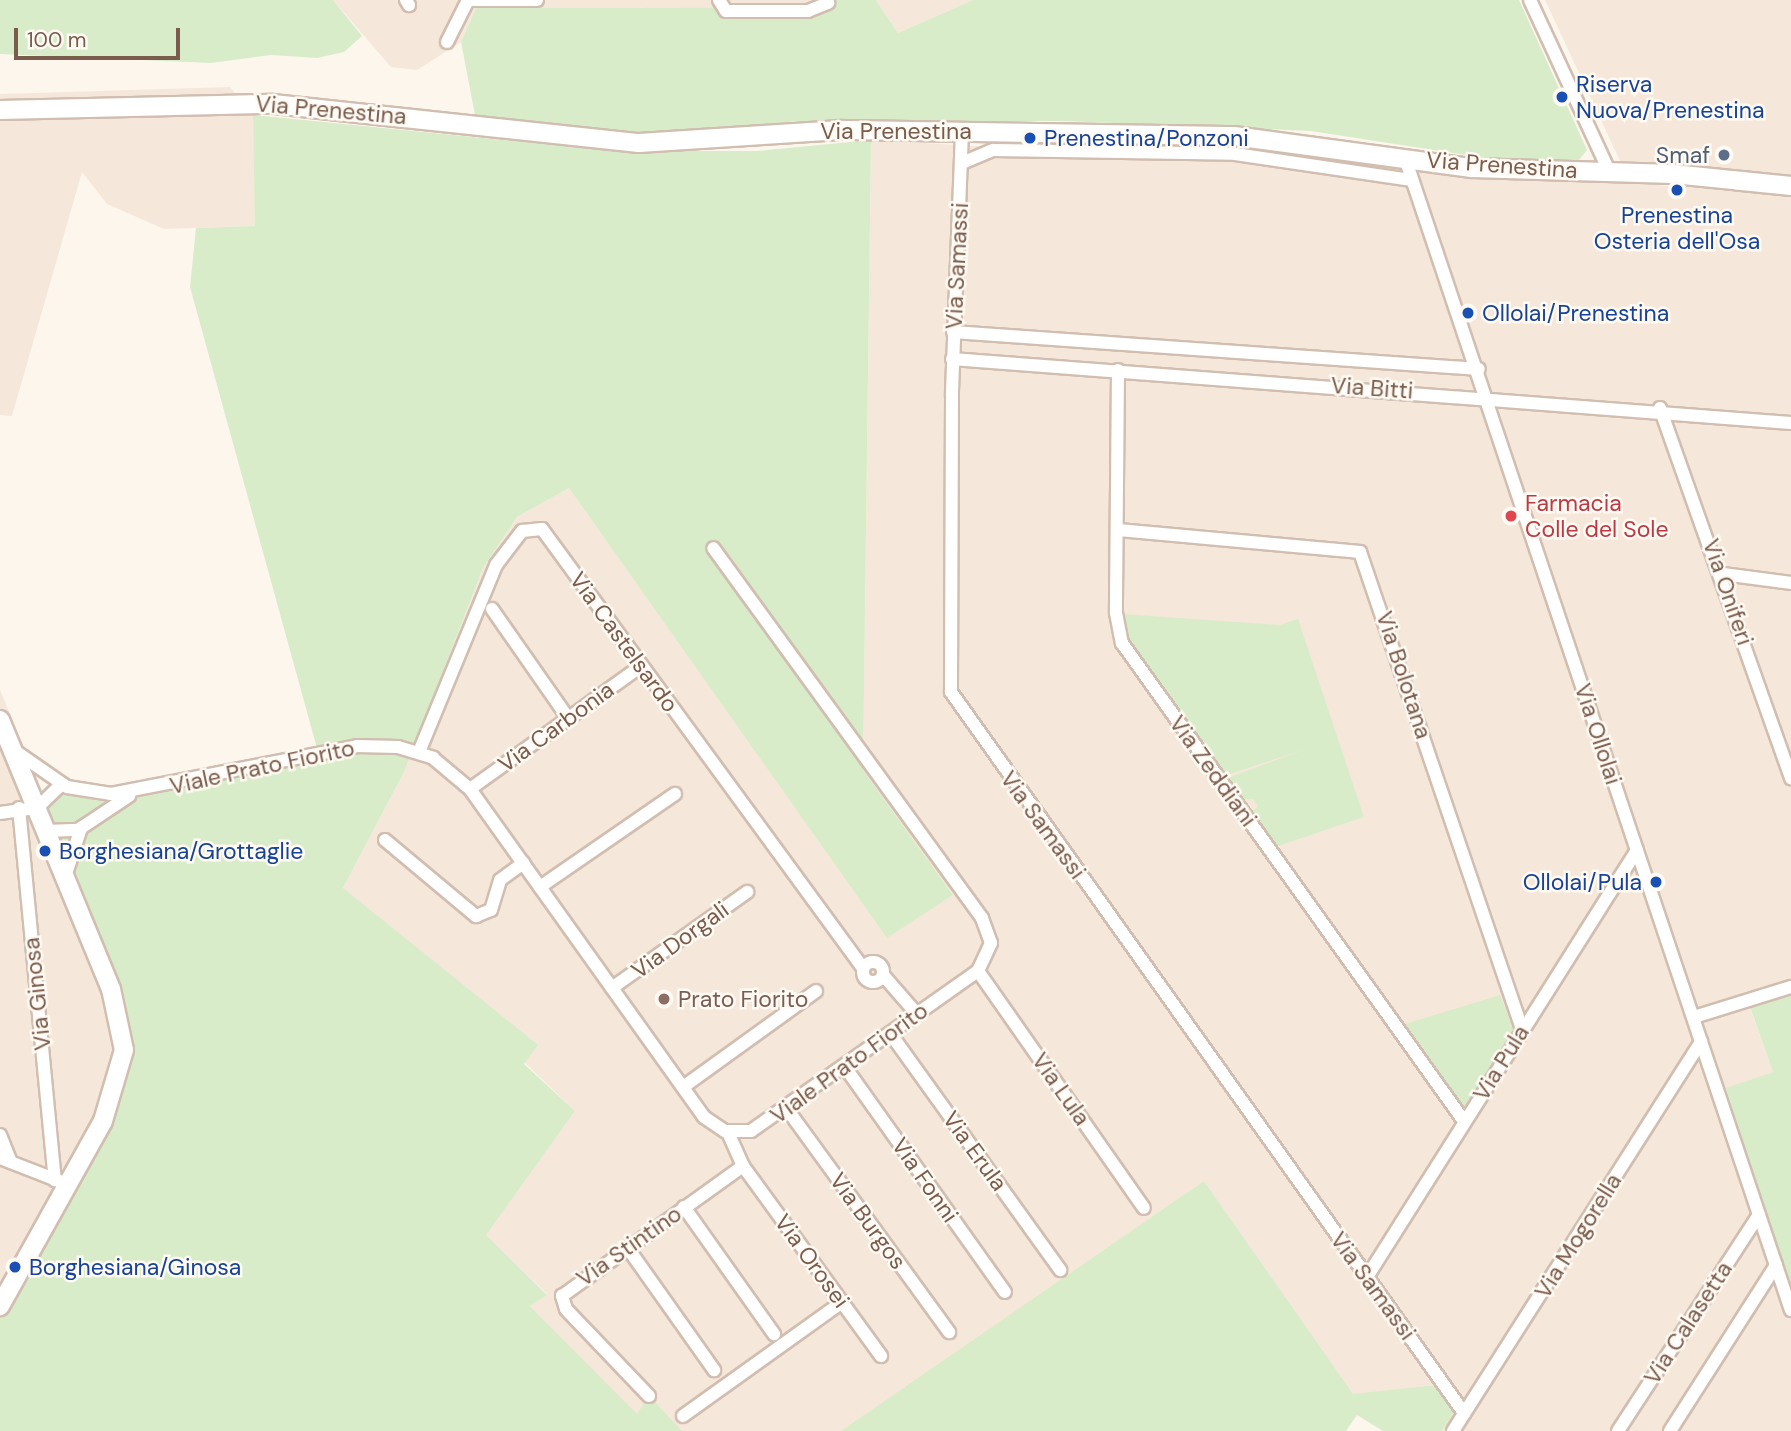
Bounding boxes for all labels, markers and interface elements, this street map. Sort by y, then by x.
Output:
scale bar [18,14,184,58]
text: 100 m [27,26,87,54]
place label: Riserva Nuova/Prenestina [1576,70,1765,124]
marker: Riserva Nuova/Prenestina [1554,89,1570,105]
street label: Via Prenestina [254,90,408,130]
street label: Via Prenestina [820,117,972,145]
place label: Prenestina/Ponzoni [1044,124,1249,152]
marker: Prenestina/Ponzoni [1022,130,1038,146]
place label: Smaf [1656,141,1710,169]
street label: Via Prenestina [1425,146,1579,184]
marker: Smaf [1716,147,1732,163]
marker: Prenestina Osteria dell'Osa [1669,182,1685,198]
place label: Prenestina Osteria dell'Osa [1594,201,1760,255]
street label: Via Samassi [940,202,974,330]
place label: Ollolai/Prenestina [1482,299,1669,327]
marker: Ollolai/Prenestina [1460,305,1476,321]
street label: Via Bitti [1330,371,1414,405]
place label: Farmacia Colle del Sole [1525,489,1668,543]
marker: Farmacia Colle del Sole [1503,508,1519,524]
street label: Via Oniferi [1697,535,1759,649]
street label: Via Castelsardo [564,566,684,718]
street label: Via Bolotana [1370,608,1438,742]
street label: Via Carbonia [493,676,619,778]
street label: Via Ollolai [1569,680,1627,788]
street label: Via Zeddiani [1163,710,1263,832]
street label: Viale Prato Fiorito [167,734,357,800]
street label: Via Samassi [995,766,1091,884]
place label: Borghesiana/Grottaglie [59,837,303,865]
marker: Borghesiana/Grottaglie [37,843,53,859]
place label: Ollolai/Pula [1523,868,1642,896]
marker: Ollolai/Pula [1648,874,1664,890]
street label: Via Dorgali [626,896,734,984]
street label: Via Ginosa [17,936,57,1052]
place label: Prato Fiorito [678,985,808,1013]
marker: Prato Fiorito [656,991,672,1007]
street label: Viale Prato Fiorito [765,997,933,1129]
street label: Via Pula [1467,1020,1535,1106]
street label: Via Lula [1026,1047,1096,1131]
street label: Via Erula [937,1106,1013,1196]
street label: Via Fonni [886,1132,964,1228]
street label: Via Burgos [824,1167,912,1275]
street label: Via Mogorella [1529,1168,1627,1304]
street label: Via Stintino [571,1200,687,1292]
street label: Via Orosei [769,1209,855,1313]
street label: Via Samassi [1325,1227,1421,1345]
place label: Borghesiana/Ginosa [29,1253,241,1281]
street label: Via Calasetta [1638,1256,1738,1390]
marker: Borghesiana/Ginosa [7,1259,23,1275]

